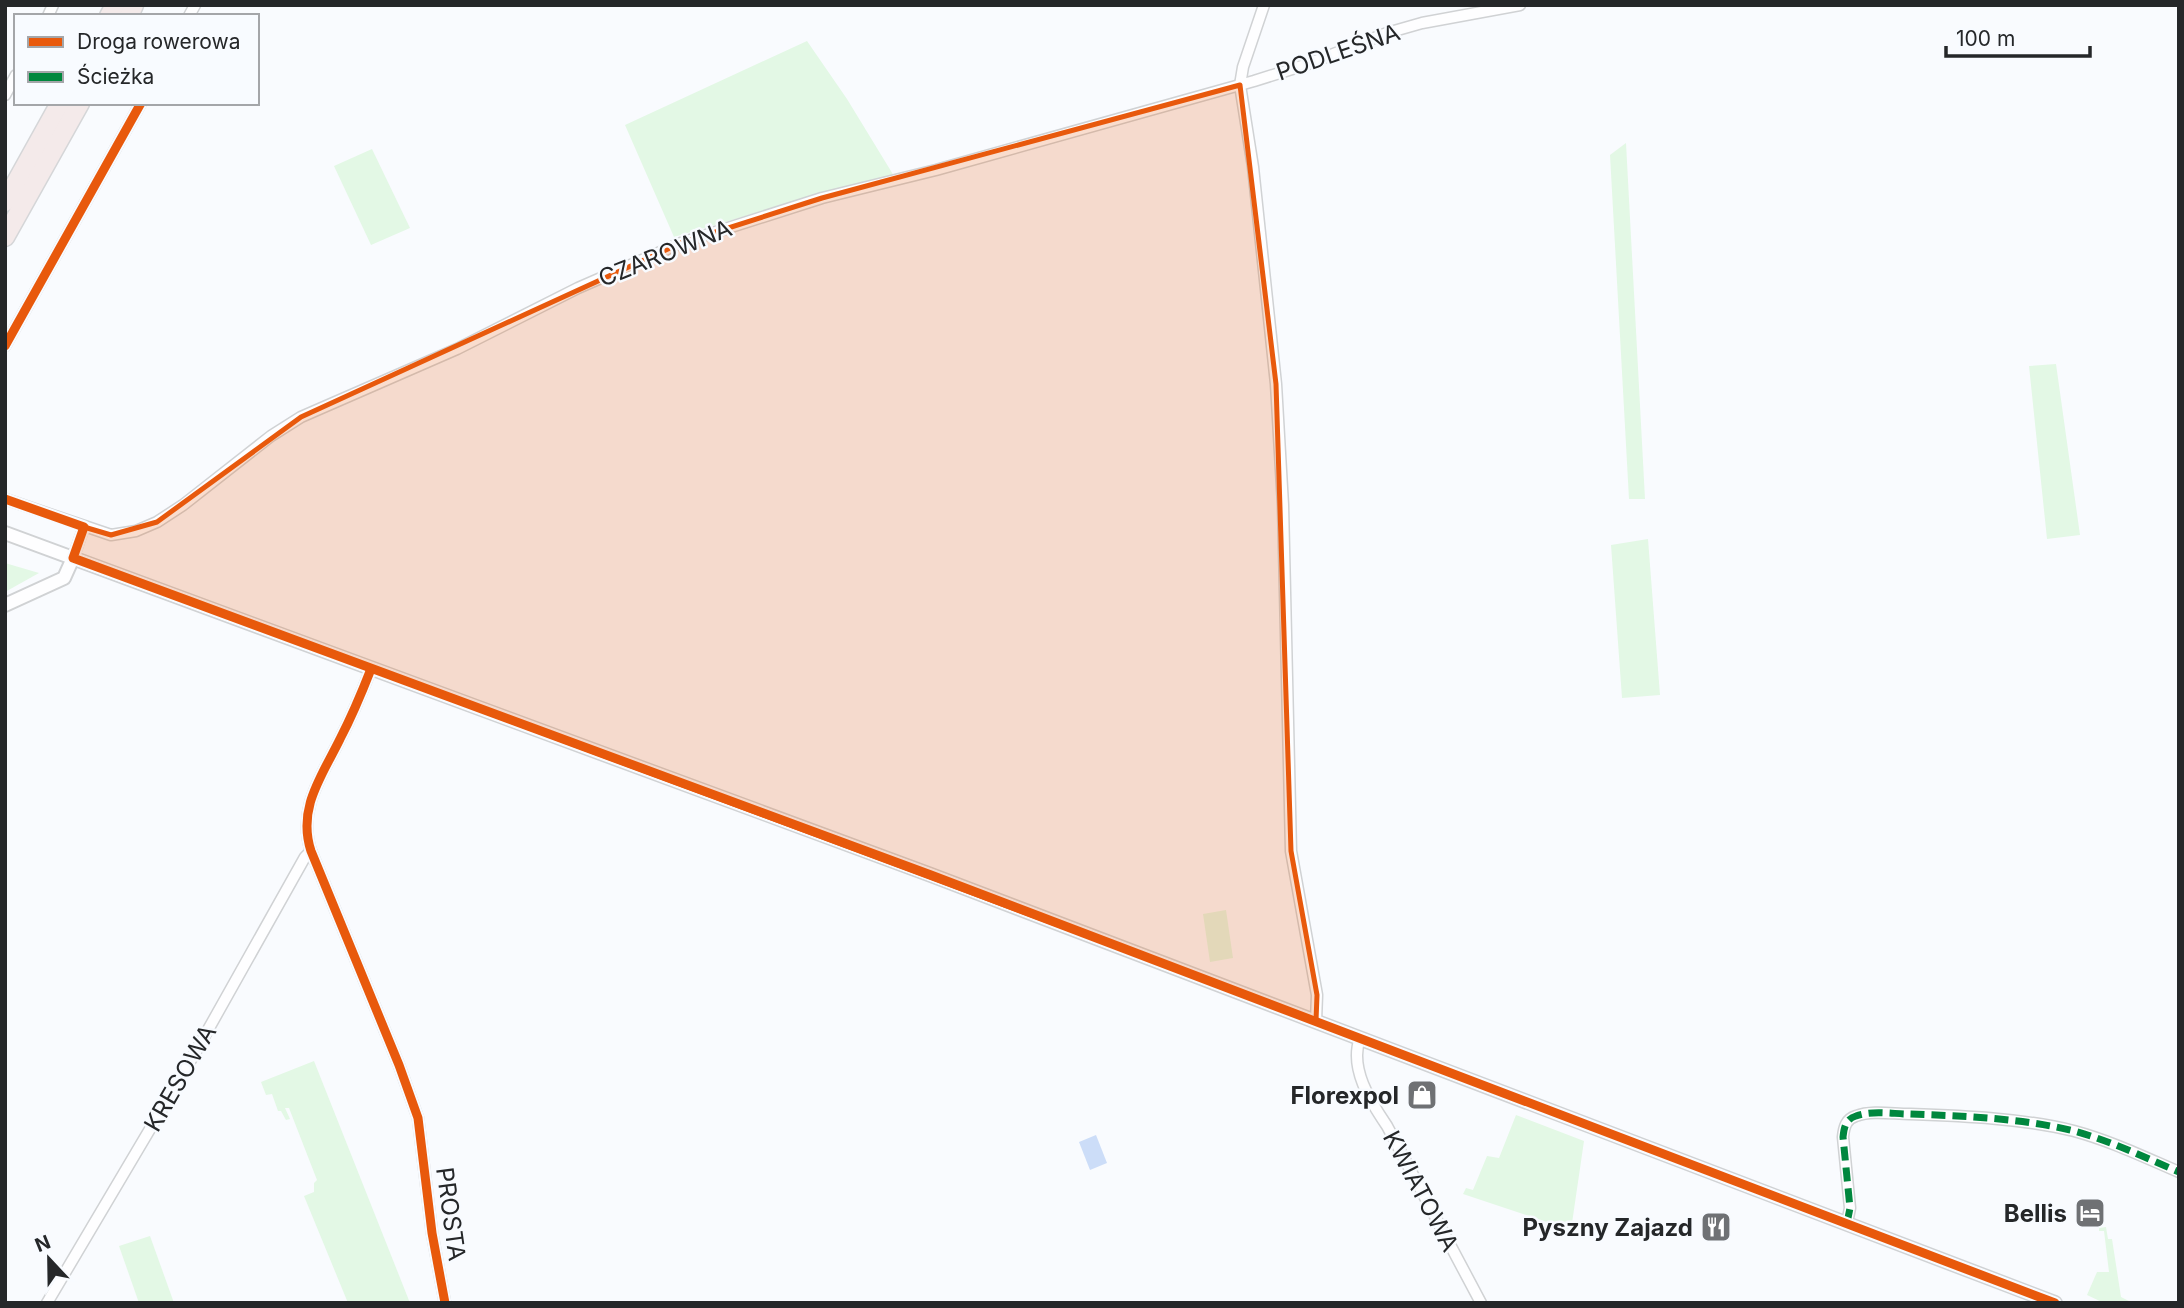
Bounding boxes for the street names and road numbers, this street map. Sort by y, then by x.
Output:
street label: PODLEŚNA [1272,17,1404,87]
street label: CZAROWNA [594,213,736,293]
street label: KRESOWA [138,1019,222,1137]
street label: KWIATOWA [1377,1126,1465,1256]
street label: PROSTA [430,1165,472,1263]

